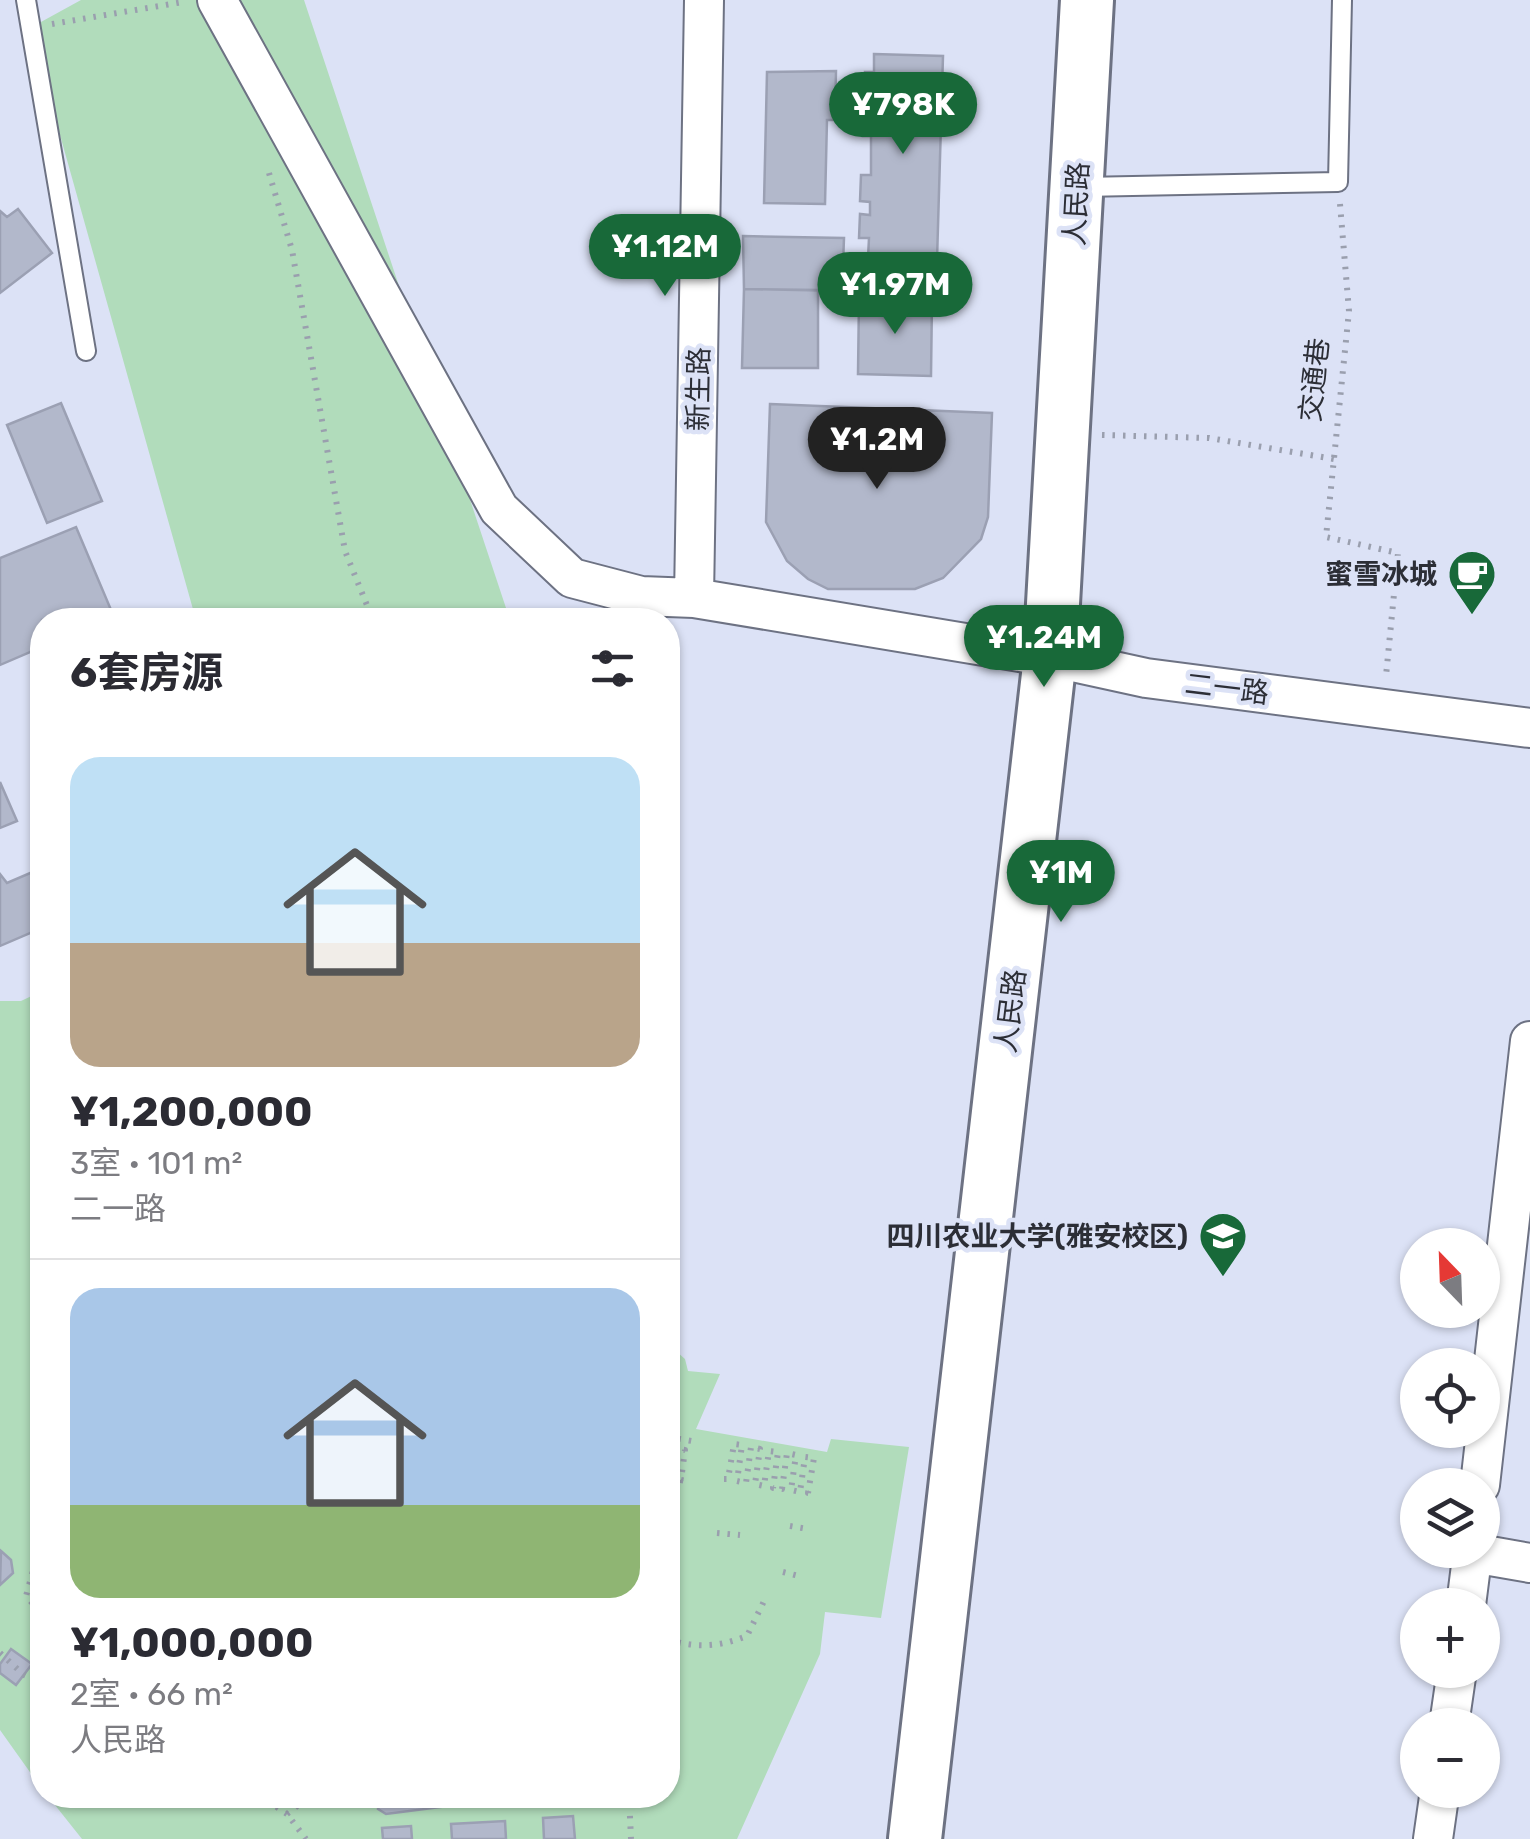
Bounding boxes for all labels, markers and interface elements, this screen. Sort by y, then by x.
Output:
pin: ¥798K [833,72,973,157]
text: ¥798K [851,85,955,123]
street label: 人民路 [1058,161,1095,247]
pin: ¥1.12M [584,214,746,299]
text: ¥1.12M [611,227,719,265]
pin: ¥1.97M [814,252,976,337]
text: ¥1.97M [839,265,951,303]
street label: 交通巷 [1294,337,1335,424]
street label: 新生路 [681,347,716,431]
pin: ¥1.2M [807,407,947,492]
text: ¥1.2M [830,420,924,458]
cafe icon: 蜜雪冰城 [1446,548,1498,616]
place label: 蜜雪冰城 [1325,558,1437,591]
pin: ¥1.24M [963,605,1125,690]
text: ¥1.24M [986,618,1102,656]
icon: filters [585,641,640,696]
text: 6套房源 [70,648,223,698]
street label: 二一路 [1183,667,1271,710]
icon: home [265,822,445,1002]
pin: ¥1M [1013,840,1109,925]
text: ¥1M [1029,853,1093,891]
street label: 人民路 [989,967,1032,1055]
text: ¥1,200,000 [70,1087,313,1137]
text: 3室 · 101 m² [70,1144,242,1182]
text: 二一路 [70,1190,166,1228]
school or university icon: 四川农业大学(雅安校区) [1197,1210,1249,1278]
place label: 四川农业大学(雅安校区) [886,1220,1188,1253]
north arrow [1400,1228,1500,1328]
map controls [1400,1228,1500,1808]
button: locate [1400,1348,1500,1448]
icon: home [265,1353,445,1533]
button: layers [1400,1468,1500,1568]
button: + [1400,1588,1500,1688]
text: ¥1,000,000 [70,1618,314,1668]
text: 2室 · 66 m² [70,1675,233,1713]
button: − [1400,1708,1500,1808]
text: 人民路 [70,1721,166,1759]

